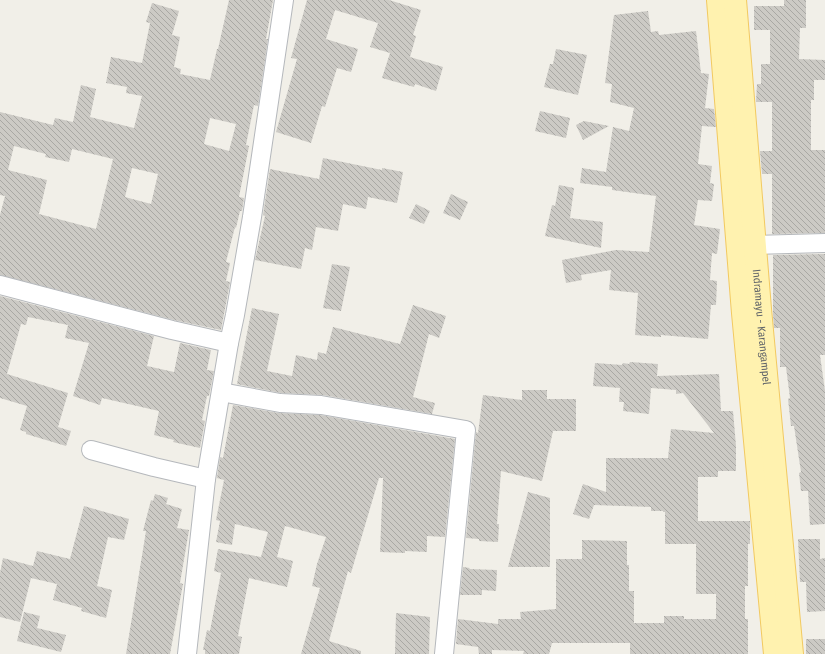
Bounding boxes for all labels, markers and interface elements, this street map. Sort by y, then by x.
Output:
street label: Indramayu - Karangampel [750,269,773,385]

